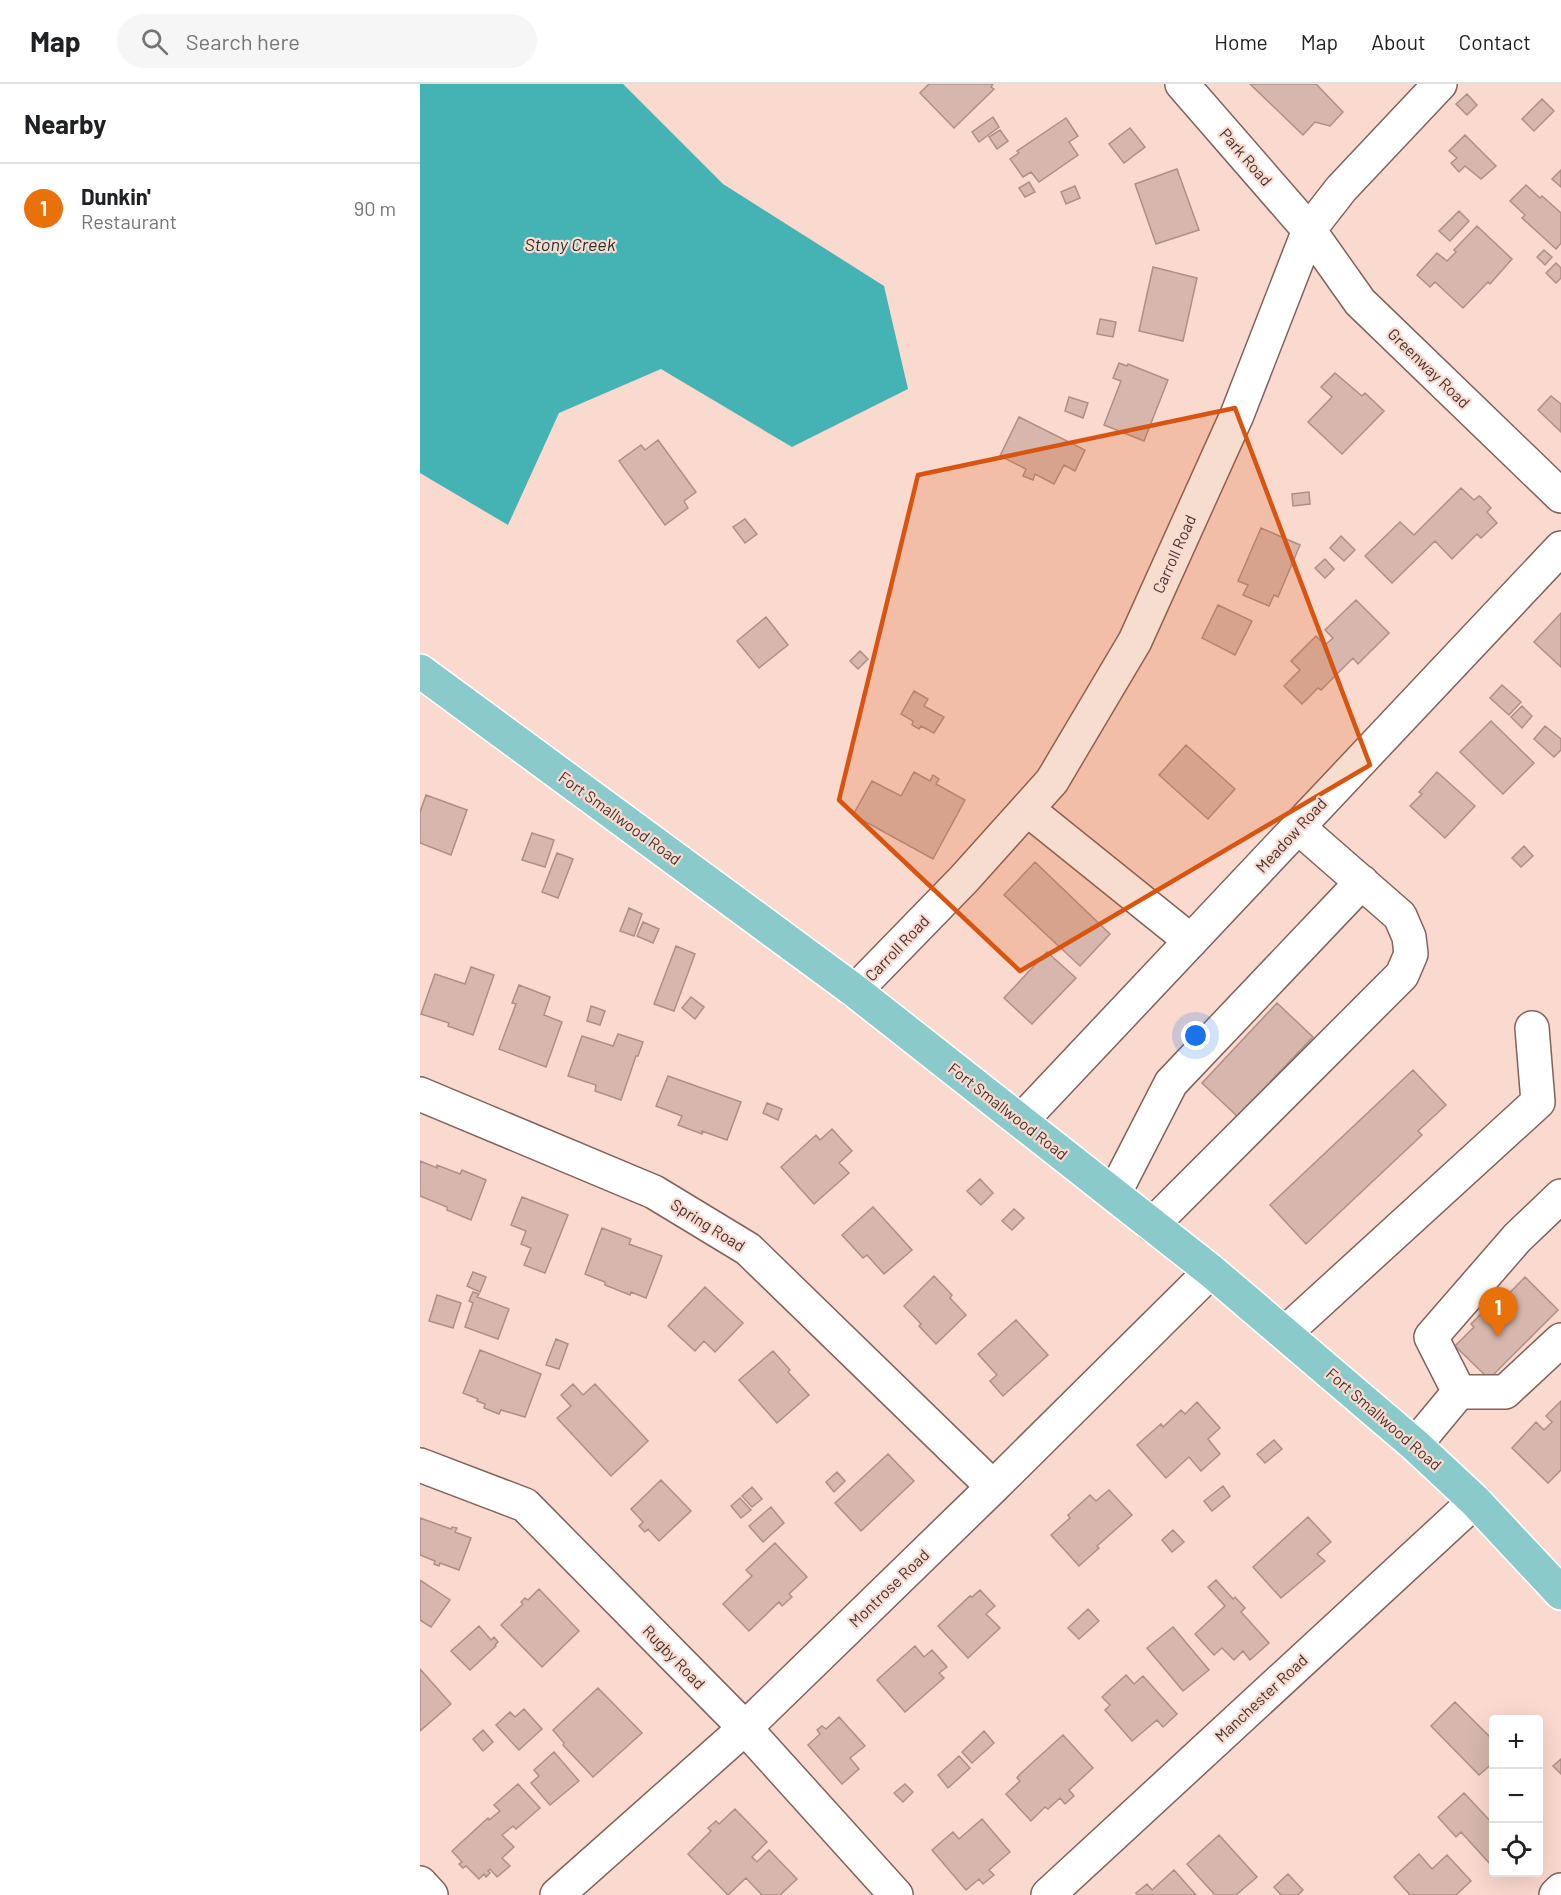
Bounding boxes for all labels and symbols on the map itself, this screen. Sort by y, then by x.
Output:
street label: Park Road [1216,124,1277,189]
water label: Stony Creek [525,233,616,255]
street label: Greenway Road [1384,324,1474,411]
street label: Carroll Road [1148,512,1199,596]
street label: Fort Smallwood Road [556,767,685,868]
street label: Meadow Road [1251,793,1330,876]
street label: Carroll Road [861,911,933,984]
your location [1181,1021,1210,1050]
street label: Fort Smallwood Road [945,1058,1072,1163]
street label: Spring Road [668,1194,749,1255]
pin: 1 [1478,1288,1518,1337]
street label: Fort Smallwood Road [1323,1363,1446,1474]
street label: Montrose Road [845,1545,933,1631]
street label: Rugby Road [639,1621,709,1693]
street label: Manchester Road [1210,1650,1311,1745]

